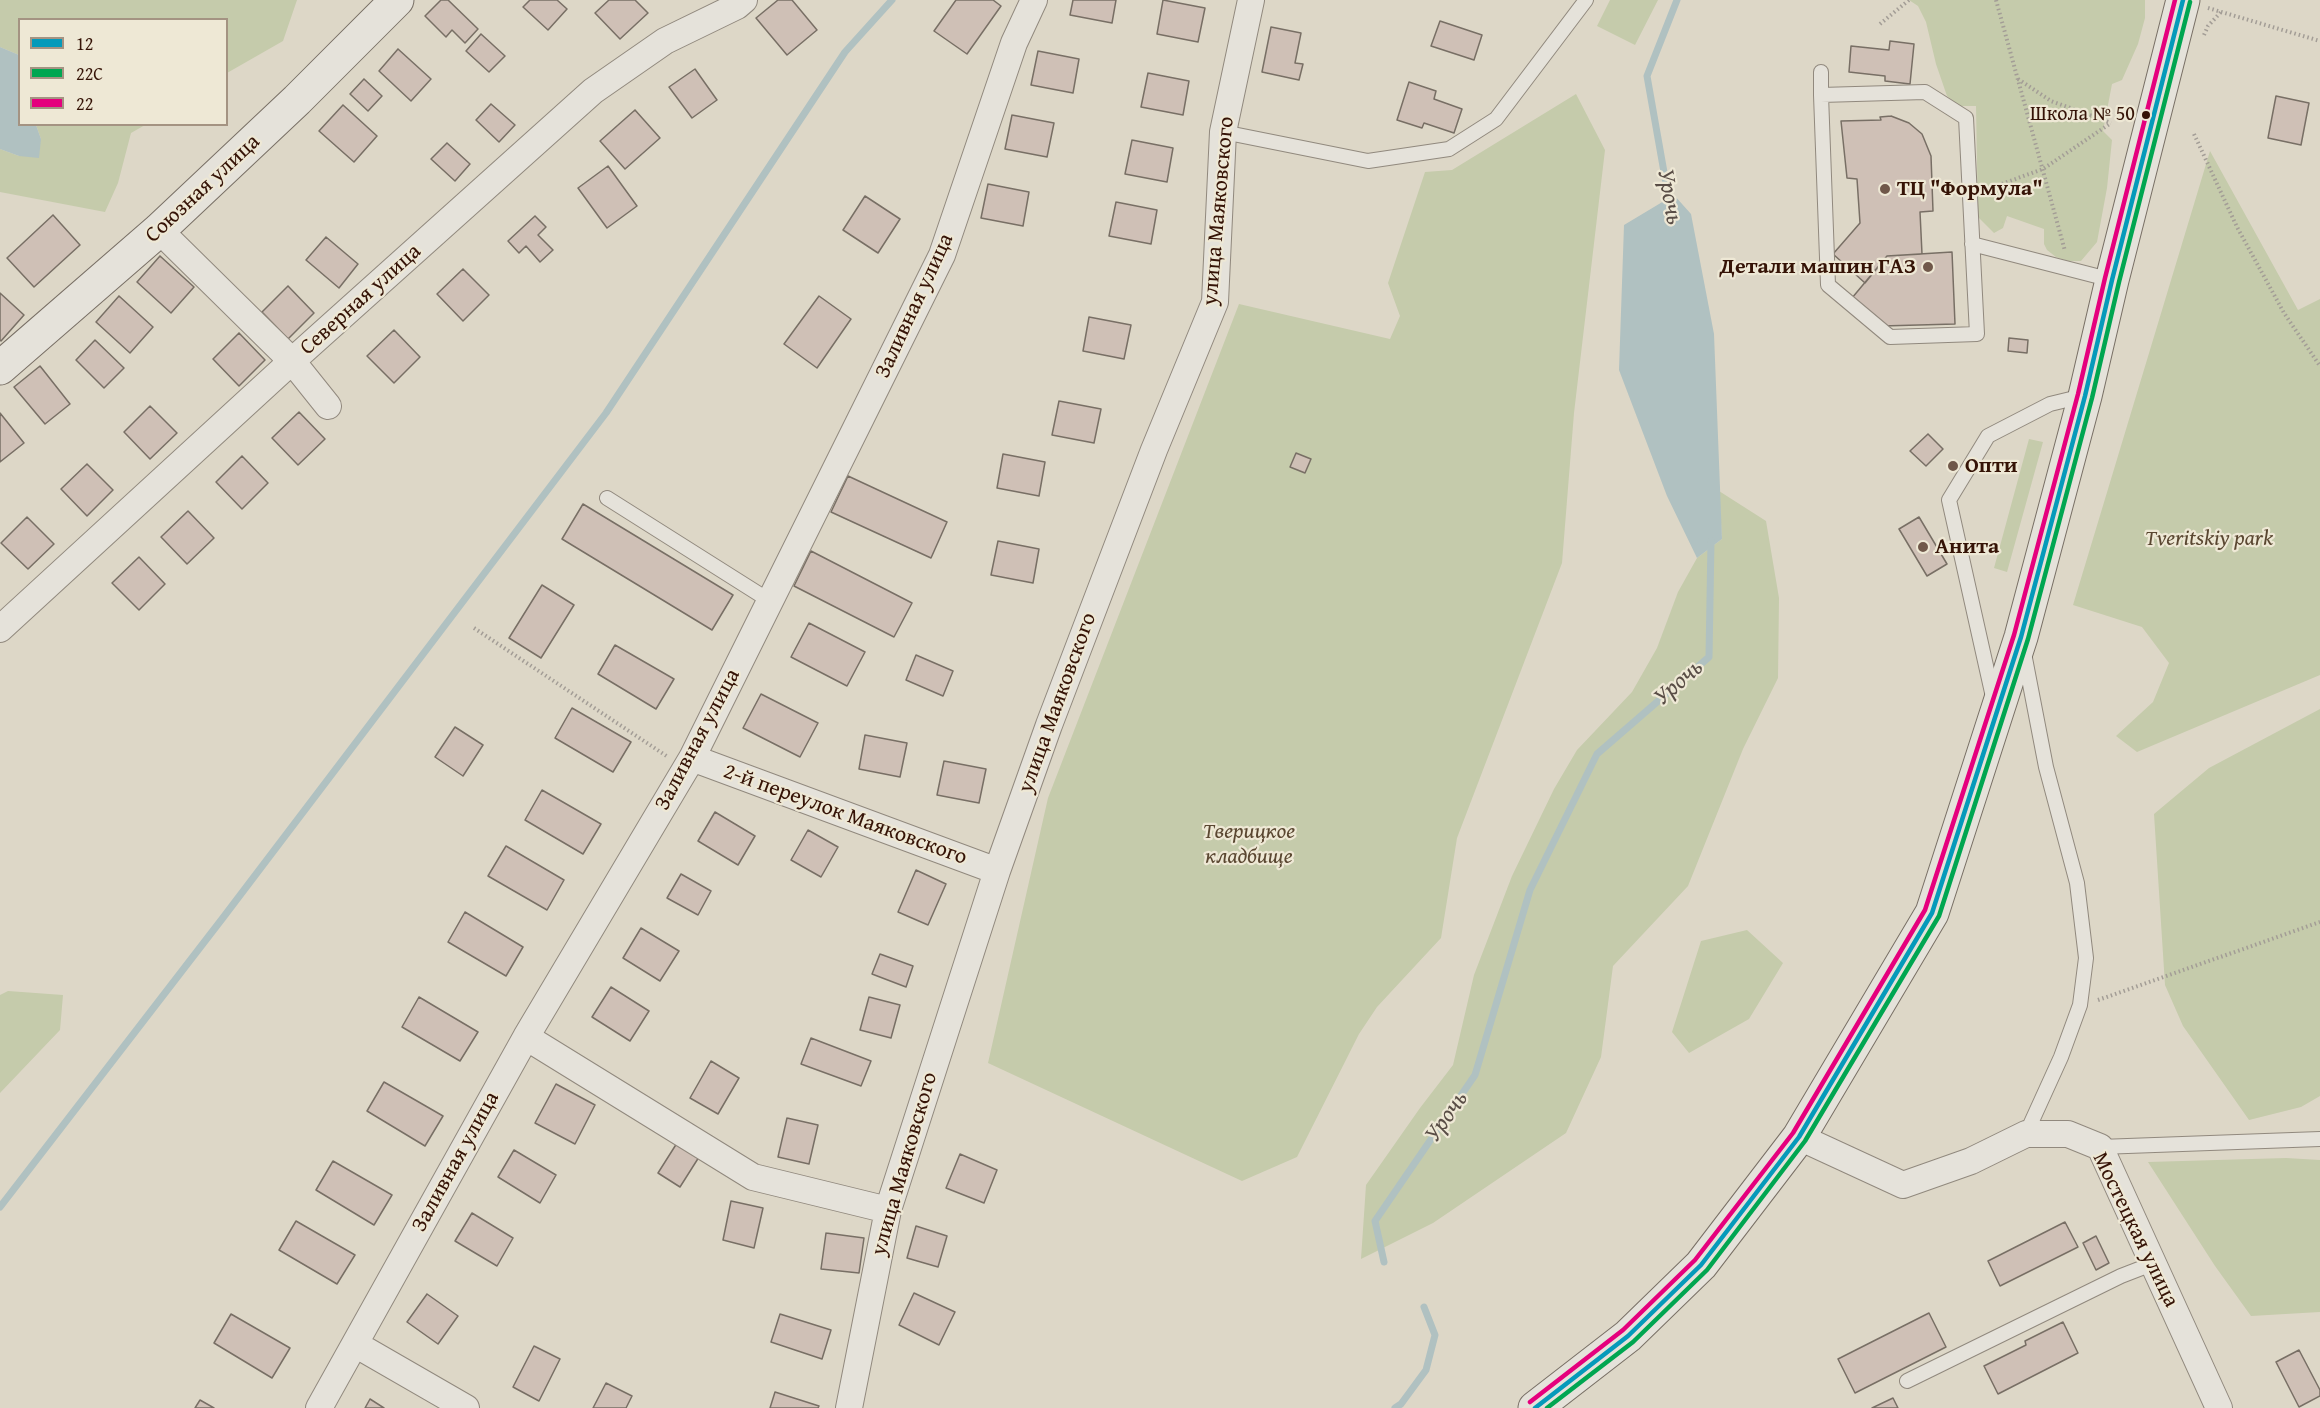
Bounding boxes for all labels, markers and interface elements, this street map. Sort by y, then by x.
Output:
legend [18,18,228,126]
text: 12 [76,30,93,57]
text: 22С [76,60,103,87]
text: 22 [76,90,93,117]
place label: Школа № 50 [2030,103,2135,127]
marker: Школа № 50 [2140,109,2152,121]
street label: улица Маяковского [1198,115,1240,307]
street label: Союзная улица [140,129,266,249]
water label: Урочь [1650,167,1688,227]
place label: ТЦ "Формула" [1897,176,2043,202]
marker: ТЦ "Формула" [1878,182,1892,196]
street label: Заливная улица [870,230,960,382]
street label: Северная улица [295,239,427,361]
place label: Детали машин ГАЗ [1720,254,1916,280]
marker: Детали машин ГАЗ [1921,260,1935,274]
place label: Опти [1965,453,2017,479]
marker: Опти [1946,459,1960,473]
park label: Tveritskiy park [2145,526,2273,552]
place label: Анита [1935,534,1999,560]
marker: Анита [1916,540,1930,554]
street label: улица Маяковского [1013,609,1103,797]
water label: Урочь [1648,654,1710,712]
street label: Заливная улица [650,665,746,815]
street label: 2-й переулок Маяковского [720,759,970,871]
park label: Тверицкое кладбище [1203,819,1295,870]
street label: улица Маяковского [866,1069,944,1259]
water label: Урочь [1419,1086,1475,1148]
street label: Заливная улица [407,1087,505,1237]
street label: Мостецкая улица [2086,1148,2184,1312]

